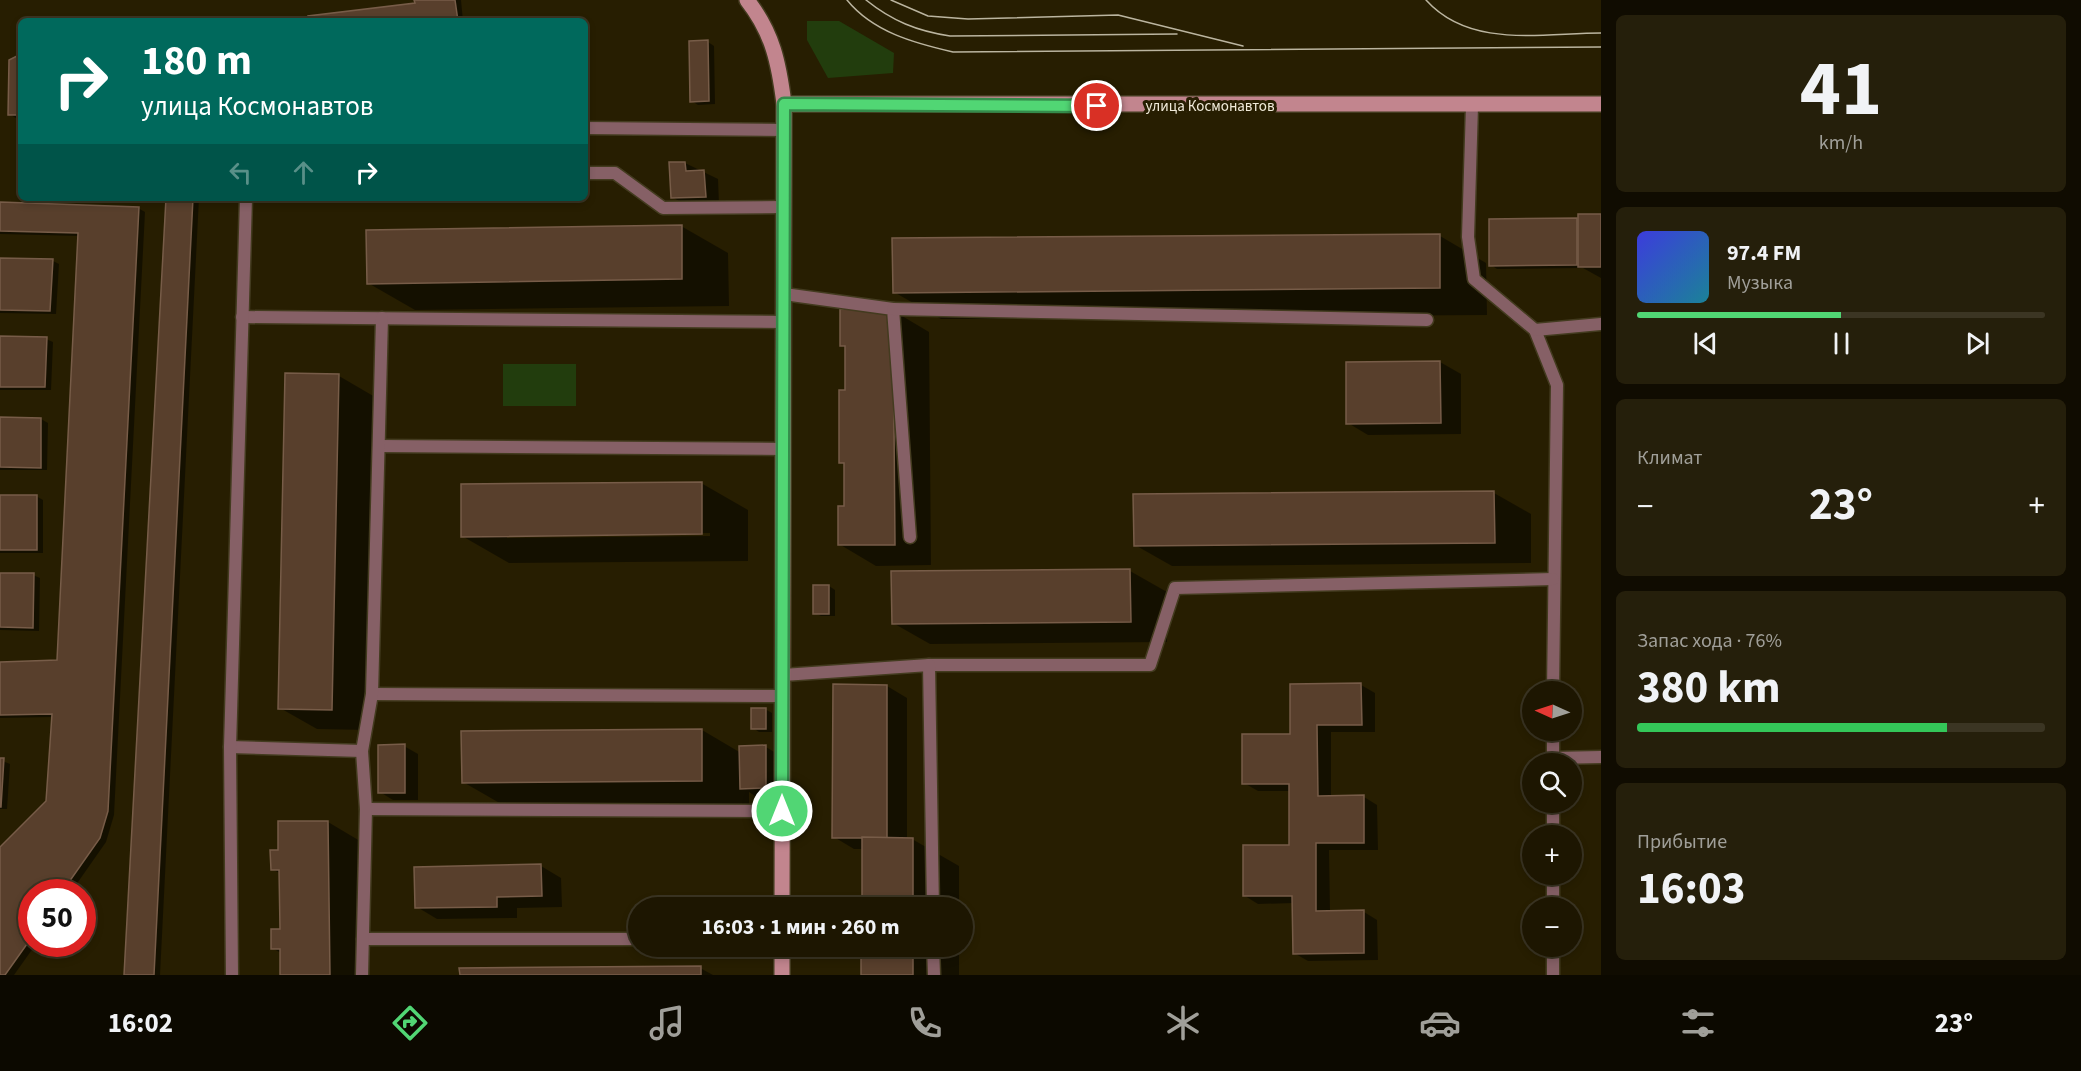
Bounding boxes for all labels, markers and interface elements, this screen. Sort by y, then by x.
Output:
text: 180 m [141,31,252,91]
text: 41 [1800,34,1882,145]
icon: right [42,42,120,120]
pin [1071,80,1122,131]
text: улица Космонавтов [141,87,374,126]
icon: arrive [1080,89,1113,122]
street label: улица Космонавтов [1145,96,1275,117]
text: km/h [1819,129,1863,157]
icon: left [224,156,257,189]
icon: ahead [287,156,320,189]
icon: right [350,156,383,189]
text: 97.4 FM [1727,237,1801,269]
text: Музыка [1727,269,1793,297]
icon: previous [1689,327,1722,360]
icon: pause [1825,327,1858,360]
icon: next [1961,327,1994,360]
text: Климат [1637,444,1703,472]
text: 23° [1809,473,1873,537]
text: − [1637,483,1653,530]
text: + [2029,483,2045,530]
text: Запас хода · 76% [1637,627,1782,655]
text: 380 km [1637,656,1781,720]
north arrow [1522,681,1582,741]
map controls [1522,681,1582,957]
button: search [1522,753,1582,813]
position arrow [750,779,814,843]
button: + [1522,825,1582,885]
text: Прибытие [1637,828,1727,856]
text: 16:03 [1637,857,1746,921]
speed limit sign: 50 [18,879,96,957]
button: − [1522,897,1582,957]
text: 16:03 · 1 мин · 260 m [701,911,900,943]
icon: directions [389,1002,431,1044]
icon: music [646,1002,688,1044]
icon: phone [904,1002,946,1044]
icon: climate [1162,1002,1204,1044]
icon: car [1419,1002,1461,1044]
icon: filters [1677,1002,1719,1044]
text: 16:02 [108,1004,173,1043]
text: 23° [1935,1004,1973,1043]

